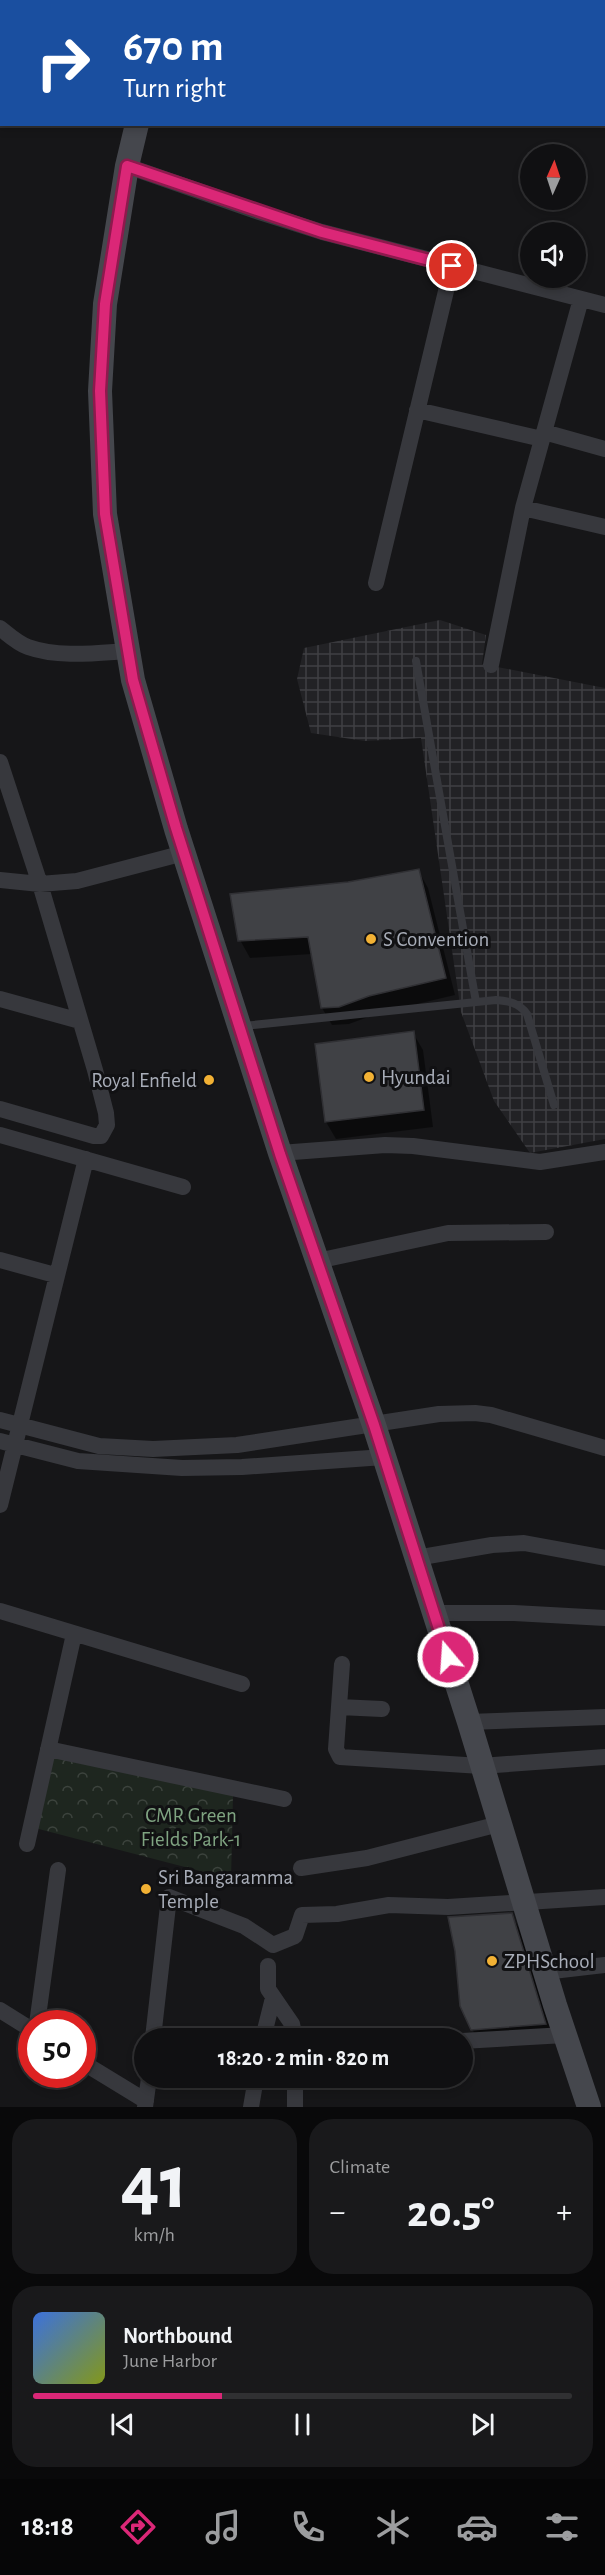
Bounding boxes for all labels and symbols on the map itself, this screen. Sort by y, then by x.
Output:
north arrow [520,144,586,210]
pin [426,240,477,291]
place label: S Convention [383,929,489,950]
marker: S Convention [364,932,378,946]
place label: Hyundai [381,1067,451,1088]
place label: Royal Enfield [91,1070,197,1091]
marker: Hyundai [362,1070,376,1084]
marker: Royal Enfield [202,1073,216,1087]
position arrow [416,1625,480,1689]
park label: CMR Green Fields Park-1 [141,1805,241,1850]
place label: Sri Bangaramma Temple [158,1867,294,1912]
marker: Sri Bangaramma Temple [139,1882,153,1896]
place label: ZPHSchool [504,1951,595,1972]
marker: ZPHSchool [485,1954,499,1968]
speed limit sign: 50 [18,2010,96,2088]

